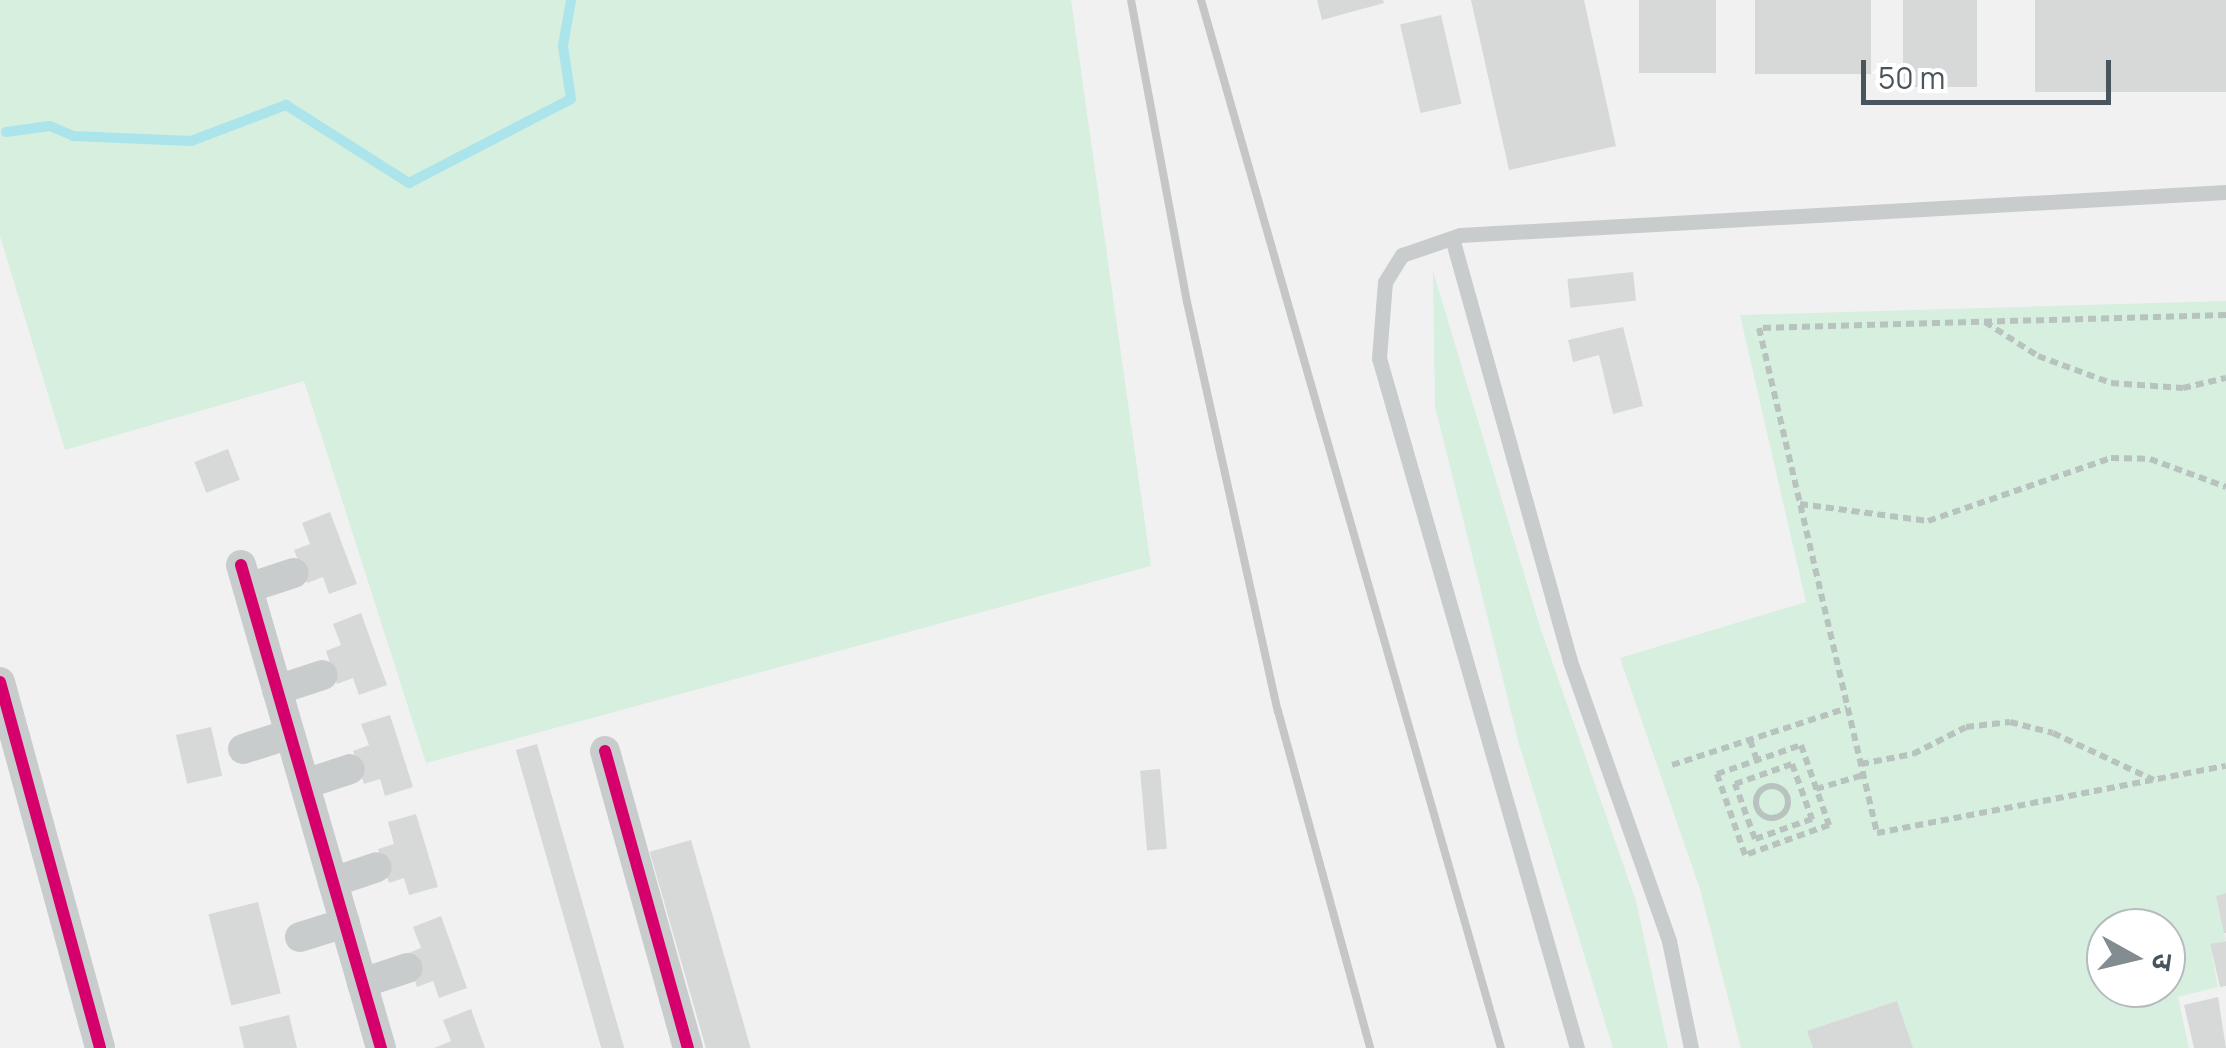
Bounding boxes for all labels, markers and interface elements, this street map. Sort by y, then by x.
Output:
scale bar [1866,40,2116,102]
text: 50 m [1878,57,1945,98]
north arrow [2086,908,2186,1008]
text: उ [2144,951,2184,973]

